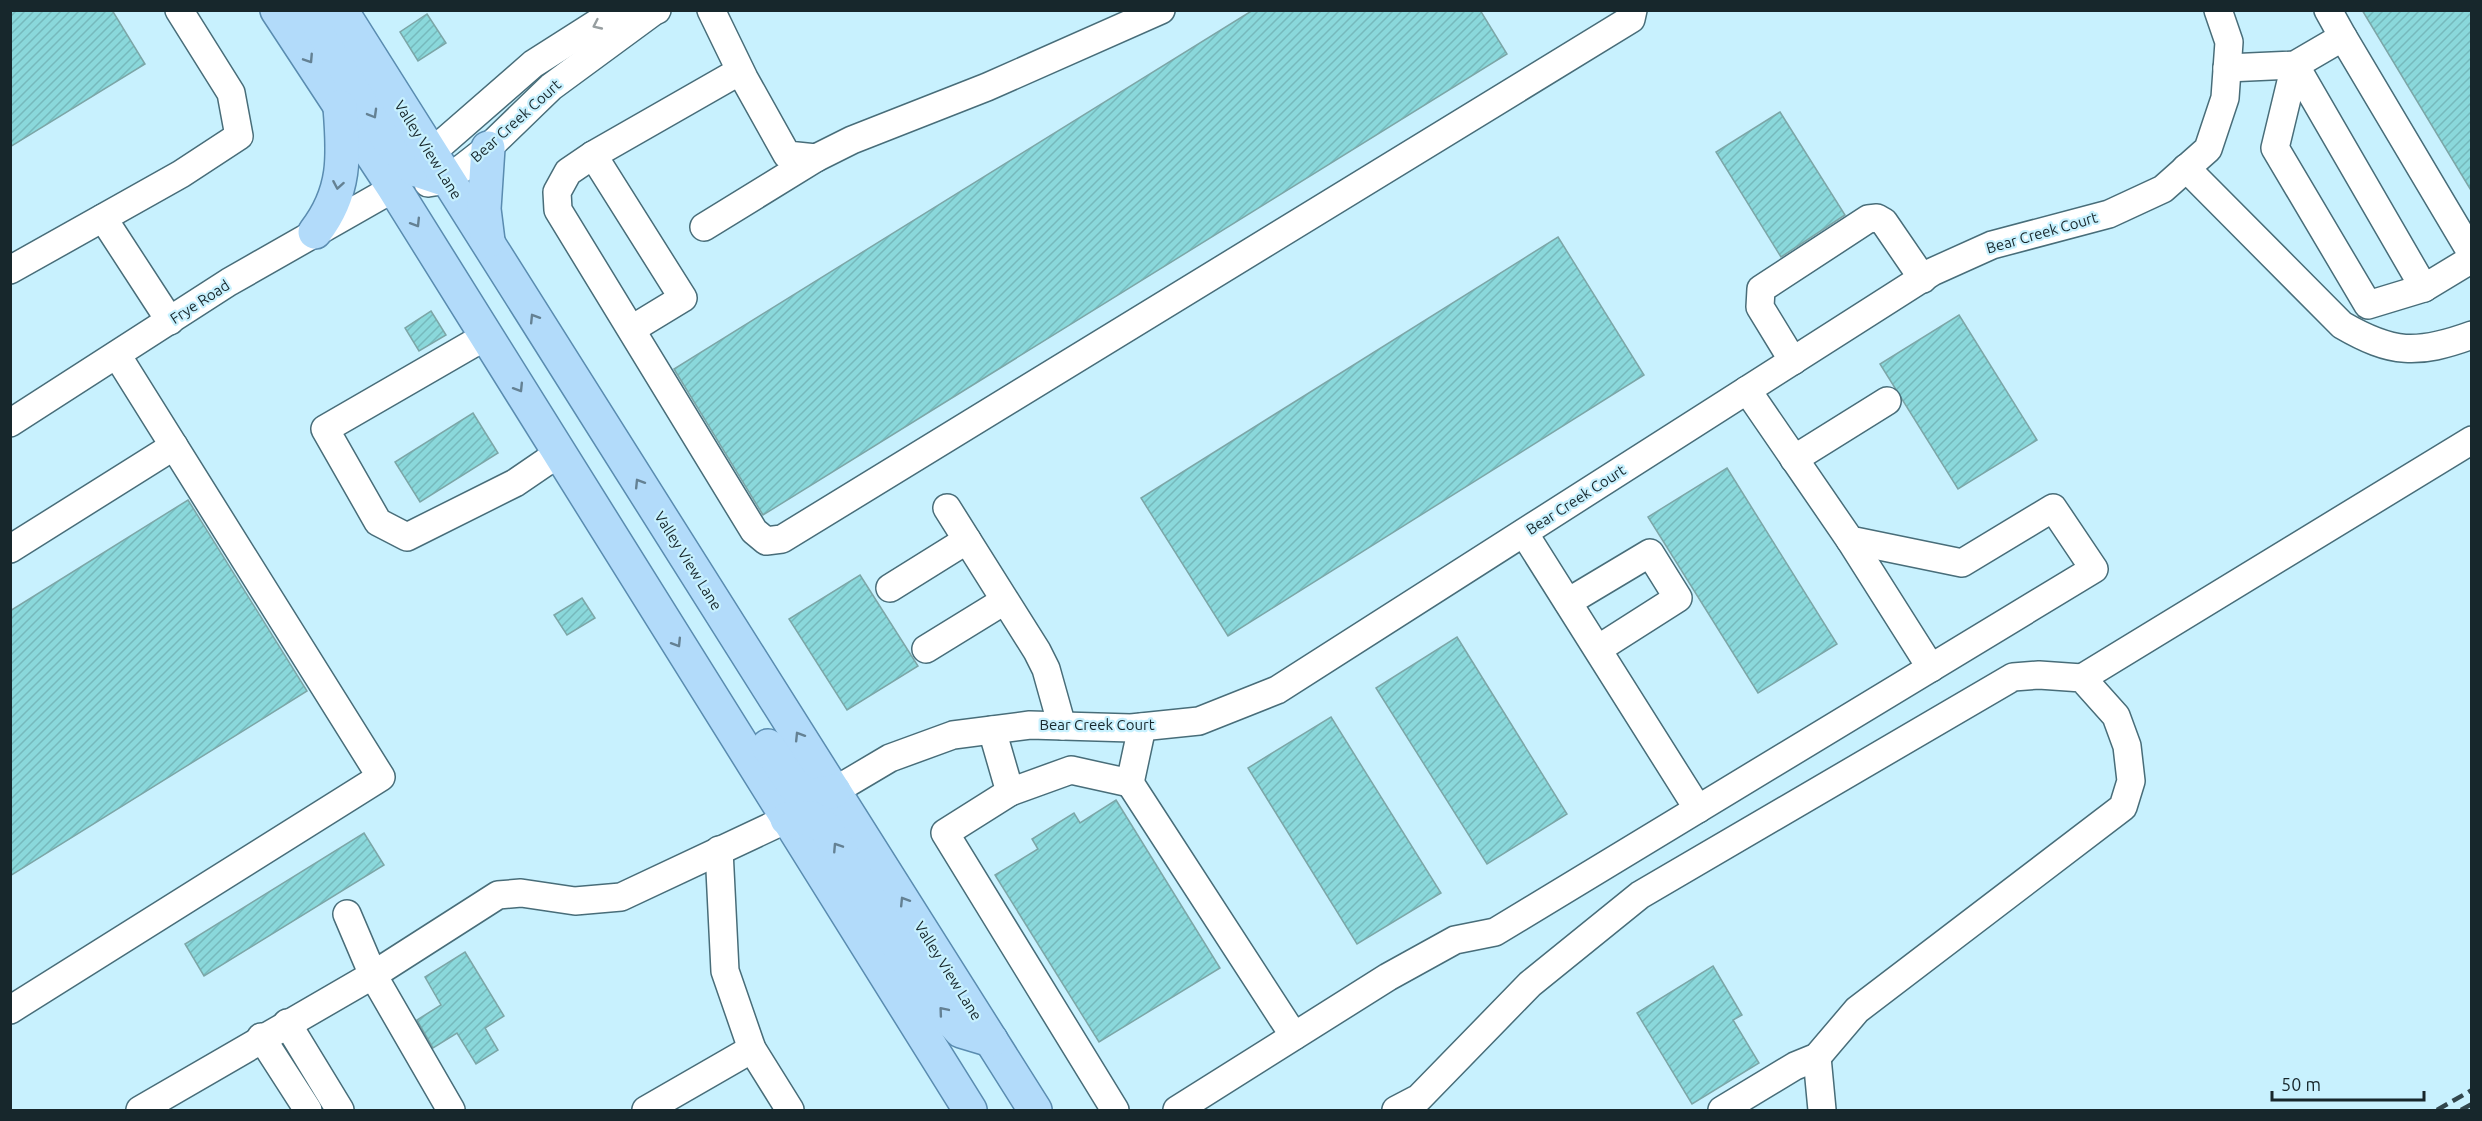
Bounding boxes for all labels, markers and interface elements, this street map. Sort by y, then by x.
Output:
one-way arrow [592,18,603,30]
one-way arrow [302,53,313,64]
street label: Bear Creek Court [467,76,564,165]
street label: Valley View Lane [391,97,466,202]
one-way arrow [366,108,378,118]
one-way arrow [333,180,345,189]
street label: Bear Creek Court [1984,208,2100,257]
one-way arrow [408,217,420,227]
street label: Frye Road [167,276,233,327]
one-way arrow [530,314,542,324]
one-way arrow [511,382,523,392]
street label: Bear Creek Court [1523,461,1629,538]
one-way arrow [634,479,646,489]
street label: Valley View Lane [651,508,726,613]
one-way arrow [670,637,682,647]
street label: Bear Creek Court [1039,716,1155,733]
one-way arrow [795,732,807,742]
one-way arrow [834,843,845,854]
one-way arrow [899,897,911,907]
street label: Valley View Lane [911,918,986,1023]
one-way arrow [940,1007,951,1018]
scale bar [2272,1064,2424,1102]
text: 50 m [2281,1074,2321,1094]

